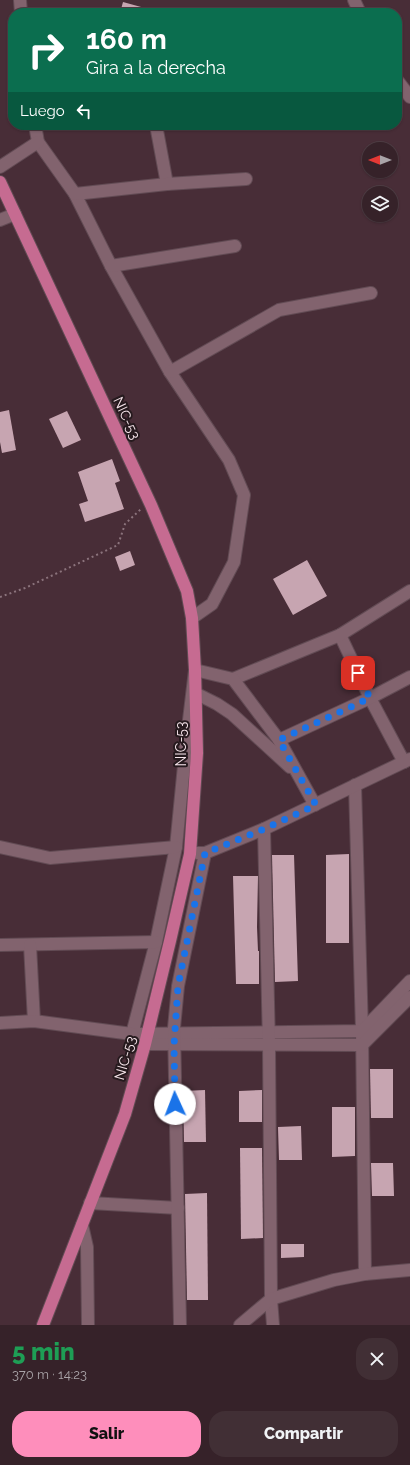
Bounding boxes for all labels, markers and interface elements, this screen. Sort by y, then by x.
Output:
text: 160 m [86,23,167,56]
icon: right [20,24,72,76]
text: Gira a la derecha [86,57,226,78]
icon: left [73,100,95,122]
text: Luego [20,102,65,120]
north arrow [362,142,398,178]
map controls [362,142,398,222]
button: layers [362,186,398,222]
street label: NIC-53 [110,394,144,442]
pin [341,656,375,690]
icon: arrive [347,662,369,684]
street label: NIC-53 [173,722,189,766]
street label: NIC-53 [111,1034,139,1082]
position arrow [154,1083,196,1125]
text: 5 min [12,1337,75,1366]
button: close [356,1338,398,1380]
text: 370 m · 14:23 [12,1367,87,1382]
button: Salir [12,1411,201,1457]
button: Compartir [209,1411,398,1457]

